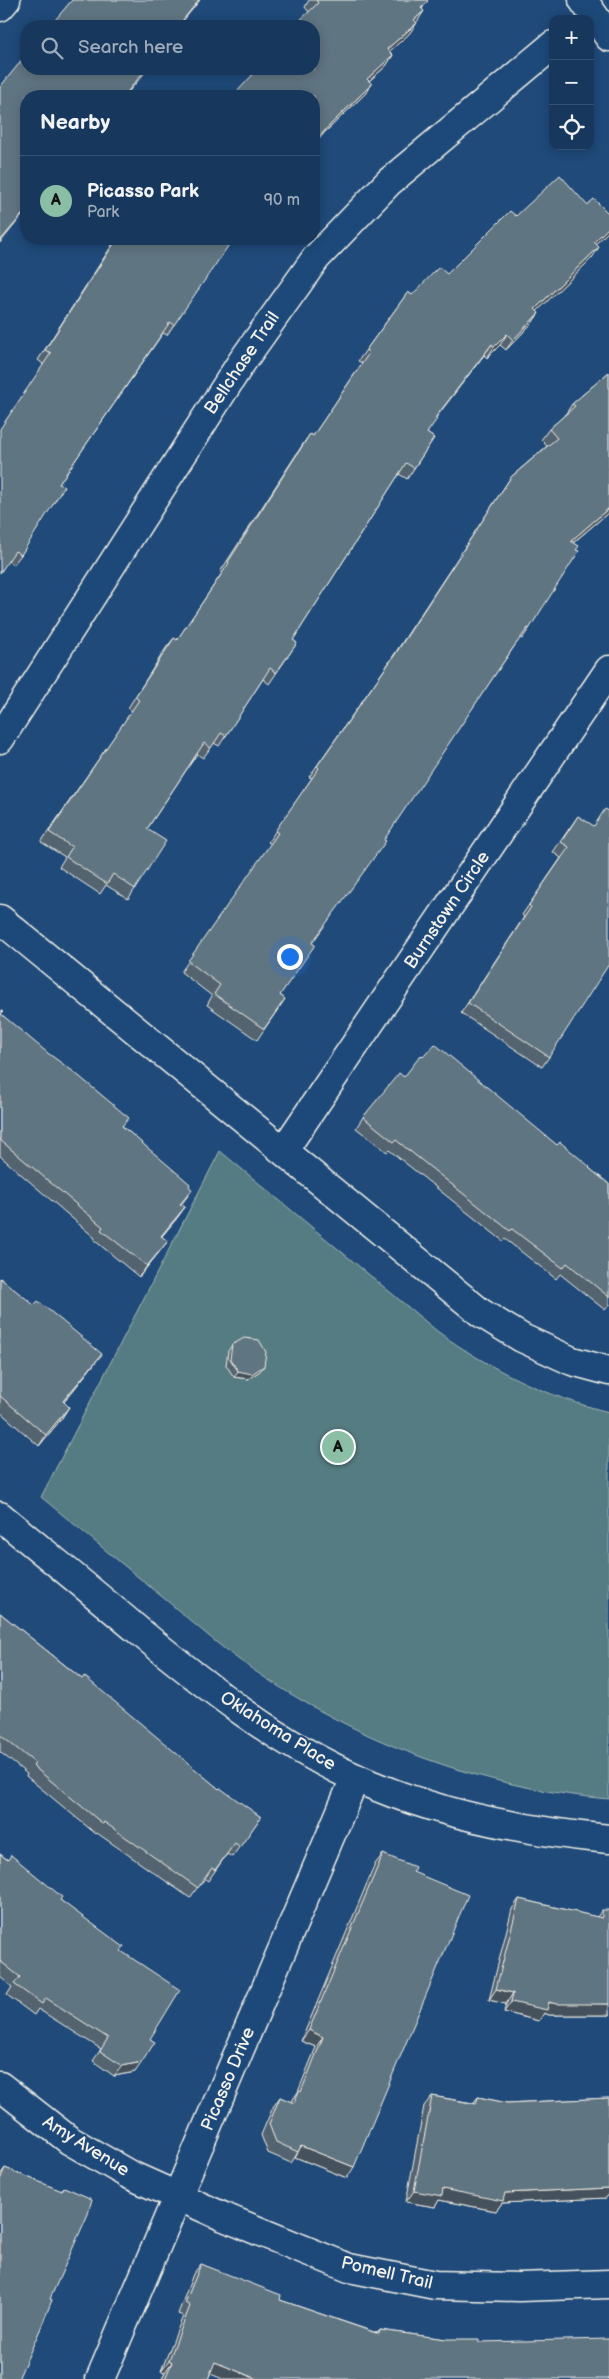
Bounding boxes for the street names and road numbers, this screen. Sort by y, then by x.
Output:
street label: Bellchase Trail [200,308,284,418]
street label: Burnstown Circle [400,847,494,973]
street label: Oklahoma Place [216,1687,340,1775]
street label: Picasso Drive [197,2024,259,2134]
street label: Amy Avenue [39,2111,133,2181]
street label: Pomell Trail [339,2252,435,2294]

